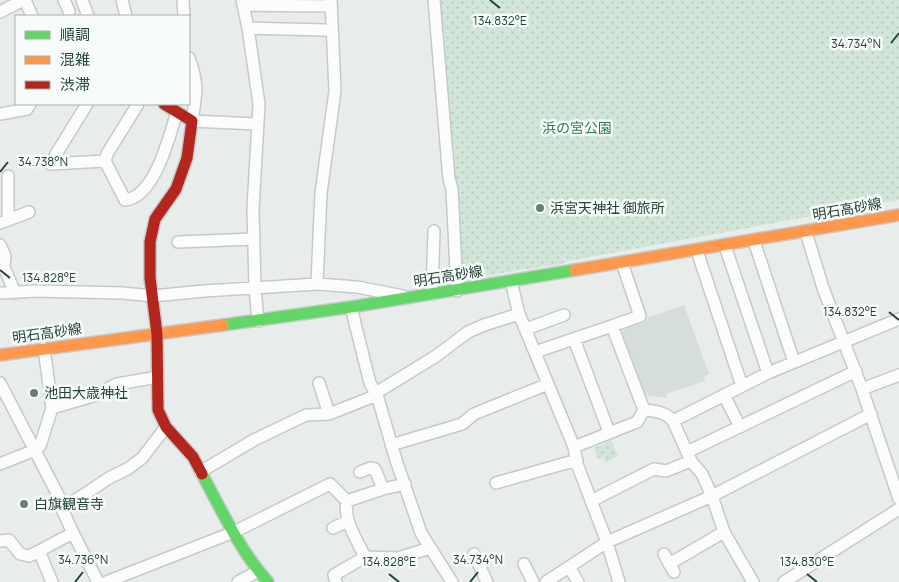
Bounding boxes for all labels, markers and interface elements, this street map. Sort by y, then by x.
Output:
text: 134.832°E [473,12,527,29]
legend [15,15,190,105]
text: 順調 [60,24,90,45]
text: 34.734°N [831,35,881,52]
text: 混雑 [60,49,90,70]
text: 渋滞 [60,74,90,95]
park label: 浜の宮公園 [542,118,612,137]
text: 34.738°N [18,153,68,170]
street label: 明石高砂線 [811,193,883,224]
place label: 浜宮天神社 御旅所 [550,198,665,217]
marker: 浜宮天神社 御旅所 [534,202,546,214]
street label: 明石高砂線 [412,261,484,290]
text: 134.828°E [22,269,76,286]
text: 134.832°E [823,303,877,320]
street label: 明石高砂線 [11,318,83,347]
place label: 池田大歳神社 [44,383,128,402]
marker: 池田大歳神社 [28,387,40,399]
place label: 白旗観音寺 [34,494,104,513]
marker: 白旗観音寺 [18,498,30,510]
text: 34.736°N [58,551,108,568]
text: 34.734°N [453,551,503,568]
text: 134.828°E [362,553,416,570]
text: 134.830°E [780,553,834,570]

